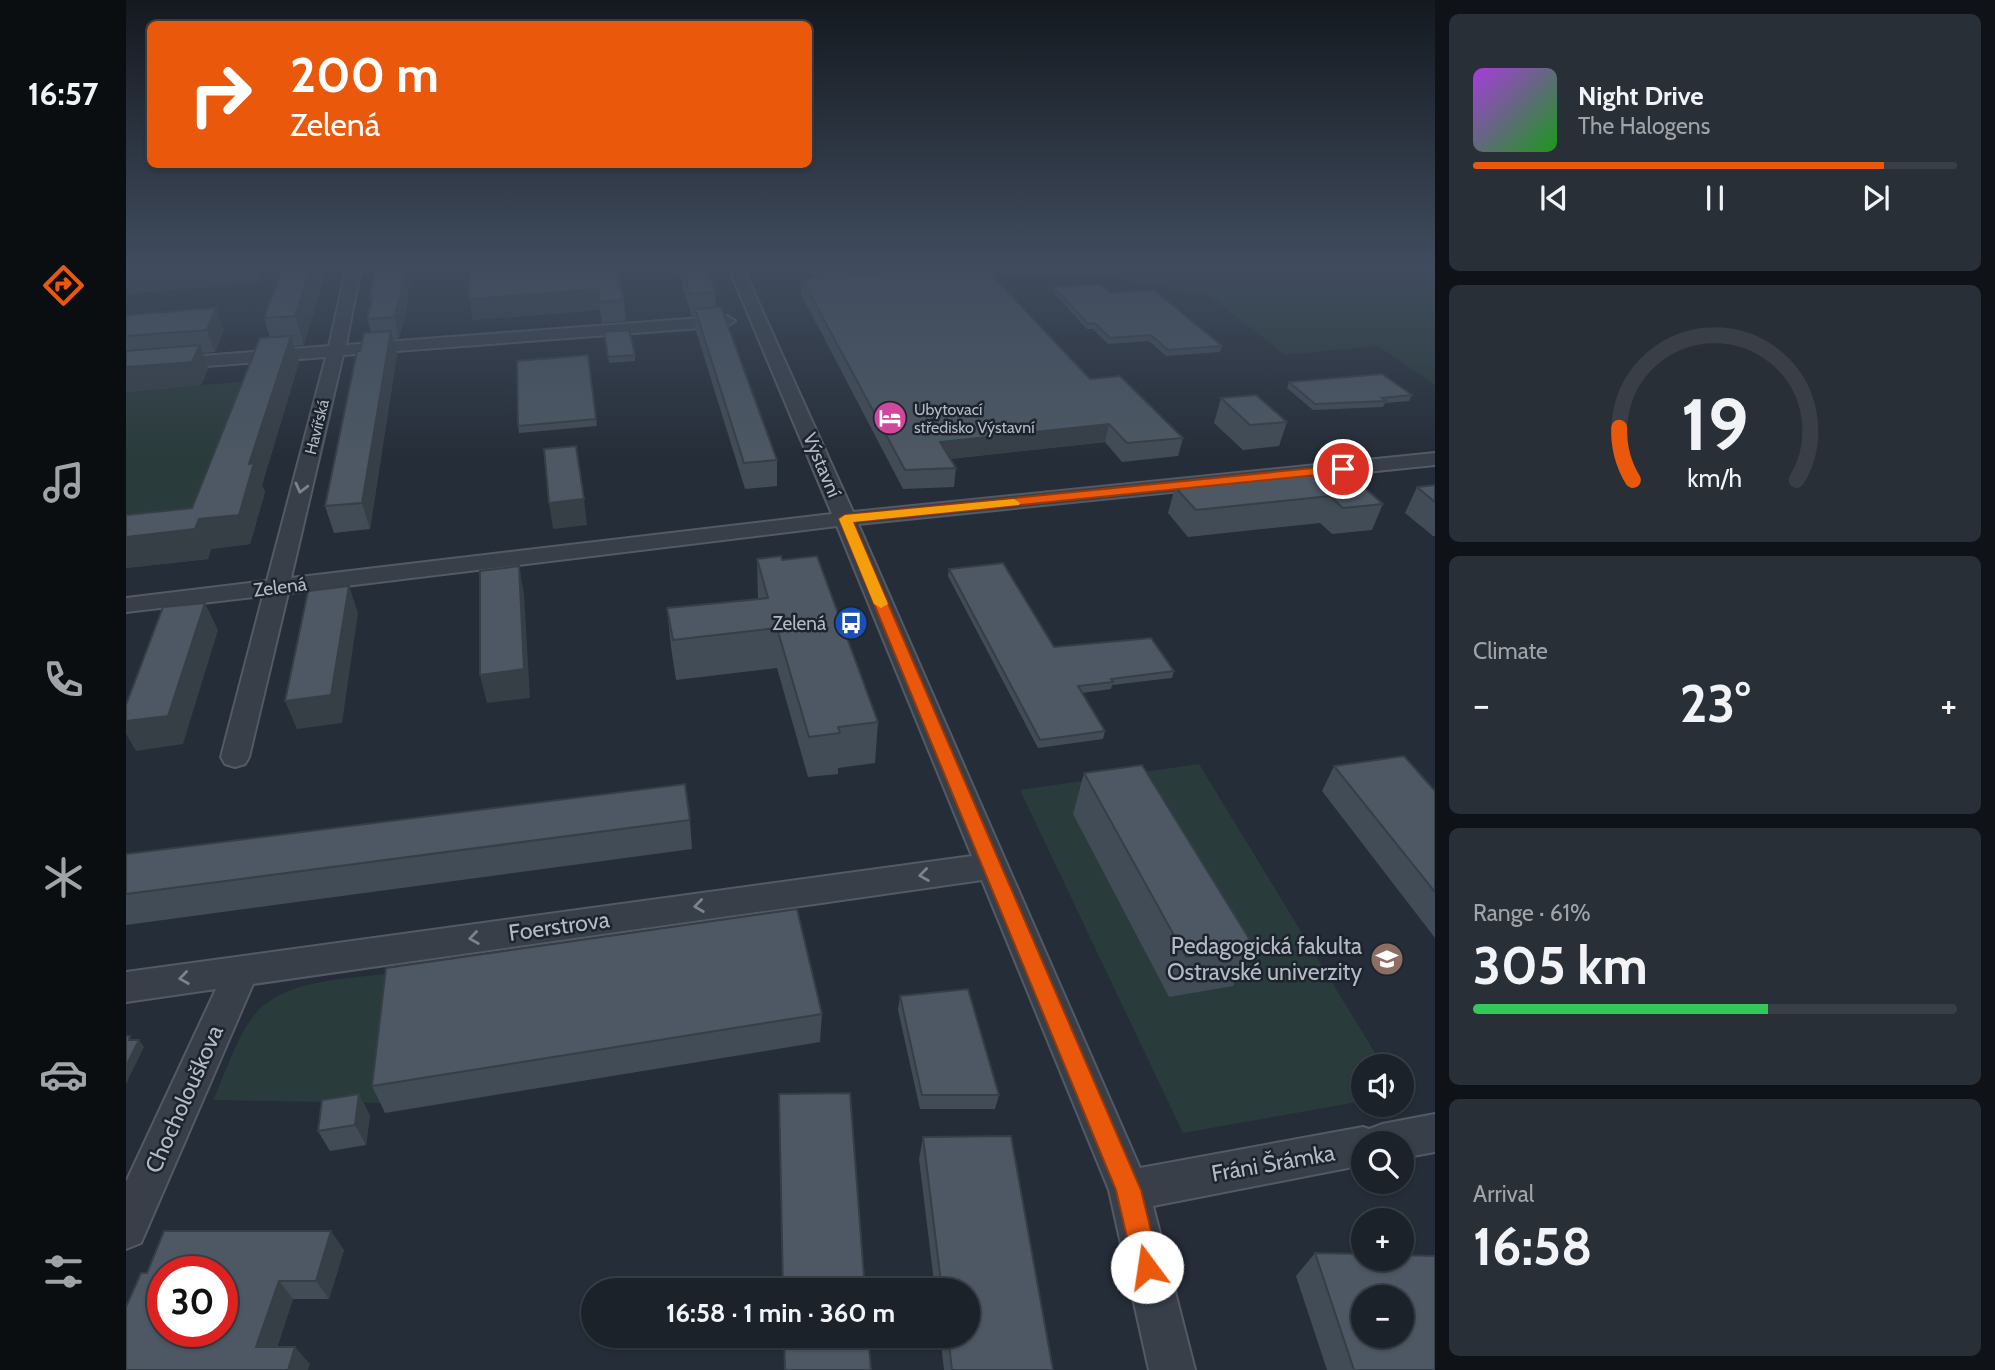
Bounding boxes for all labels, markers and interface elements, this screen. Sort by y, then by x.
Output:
text: 200 m [290,45,439,104]
icon: right [175,49,266,140]
text: 16:57 [28,74,98,113]
text: Night Drive [1578,80,1704,112]
text: Zelená [290,105,380,144]
text: The Halogens [1578,112,1710,140]
icon: previous [1535,179,1573,217]
icon: pause [1696,179,1734,217]
icon: next [1857,179,1895,217]
icon: directions [39,261,88,310]
text: 19 [1681,380,1749,468]
street label: Havířská [301,397,333,457]
hotel icon: Ubytovací středisko Výstavní [871,399,909,437]
place label: Ubytovací středisko Výstavní [914,400,1035,437]
street label: Výstavní [798,429,846,501]
pin [1313,439,1373,499]
icon: arrive [1324,450,1362,488]
icon: music [39,458,88,507]
text: km/h [1688,463,1742,493]
one-way arrow [295,482,309,494]
street label: Zelená [252,572,308,602]
bus stop icon: Zelená [832,604,870,642]
place label: Zelená [773,612,826,635]
text: Climate [1473,637,1548,665]
icon: phone [39,655,88,704]
text: 23° [1680,672,1750,735]
text: − [1473,681,1490,728]
text: + [1940,681,1957,728]
icon: climate [39,853,88,902]
one-way arrow [918,867,930,882]
one-way arrow [693,899,705,914]
text: Range · 61% [1473,899,1591,927]
street label: Foerstrova [507,905,611,947]
one-way arrow [468,930,479,945]
place label: Pedagogická fakulta Ostravské univerzity [1167,932,1362,986]
text: 305 km [1473,934,1648,997]
school or university icon: Pedagogická fakulta Ostravské univerzity [1368,940,1406,978]
one-way arrow [178,971,190,986]
street label: Chocholouškova [139,1021,229,1177]
icon: car [39,1050,88,1099]
map controls [1351,1054,1414,1348]
button: sound [1351,1054,1414,1117]
button: search [1351,1131,1414,1194]
street label: Fráni Šrámka [1209,1137,1337,1188]
text: Arrival [1473,1180,1534,1208]
button: + [1351,1208,1414,1271]
text: 16:58 [1473,1215,1592,1278]
position arrow [1110,1230,1184,1304]
icon: filters [39,1247,88,1296]
speed limit sign: 30 [147,1256,238,1347]
button: − [1351,1285,1414,1348]
text: 16:58 · 1 min · 360 m [666,1297,895,1329]

